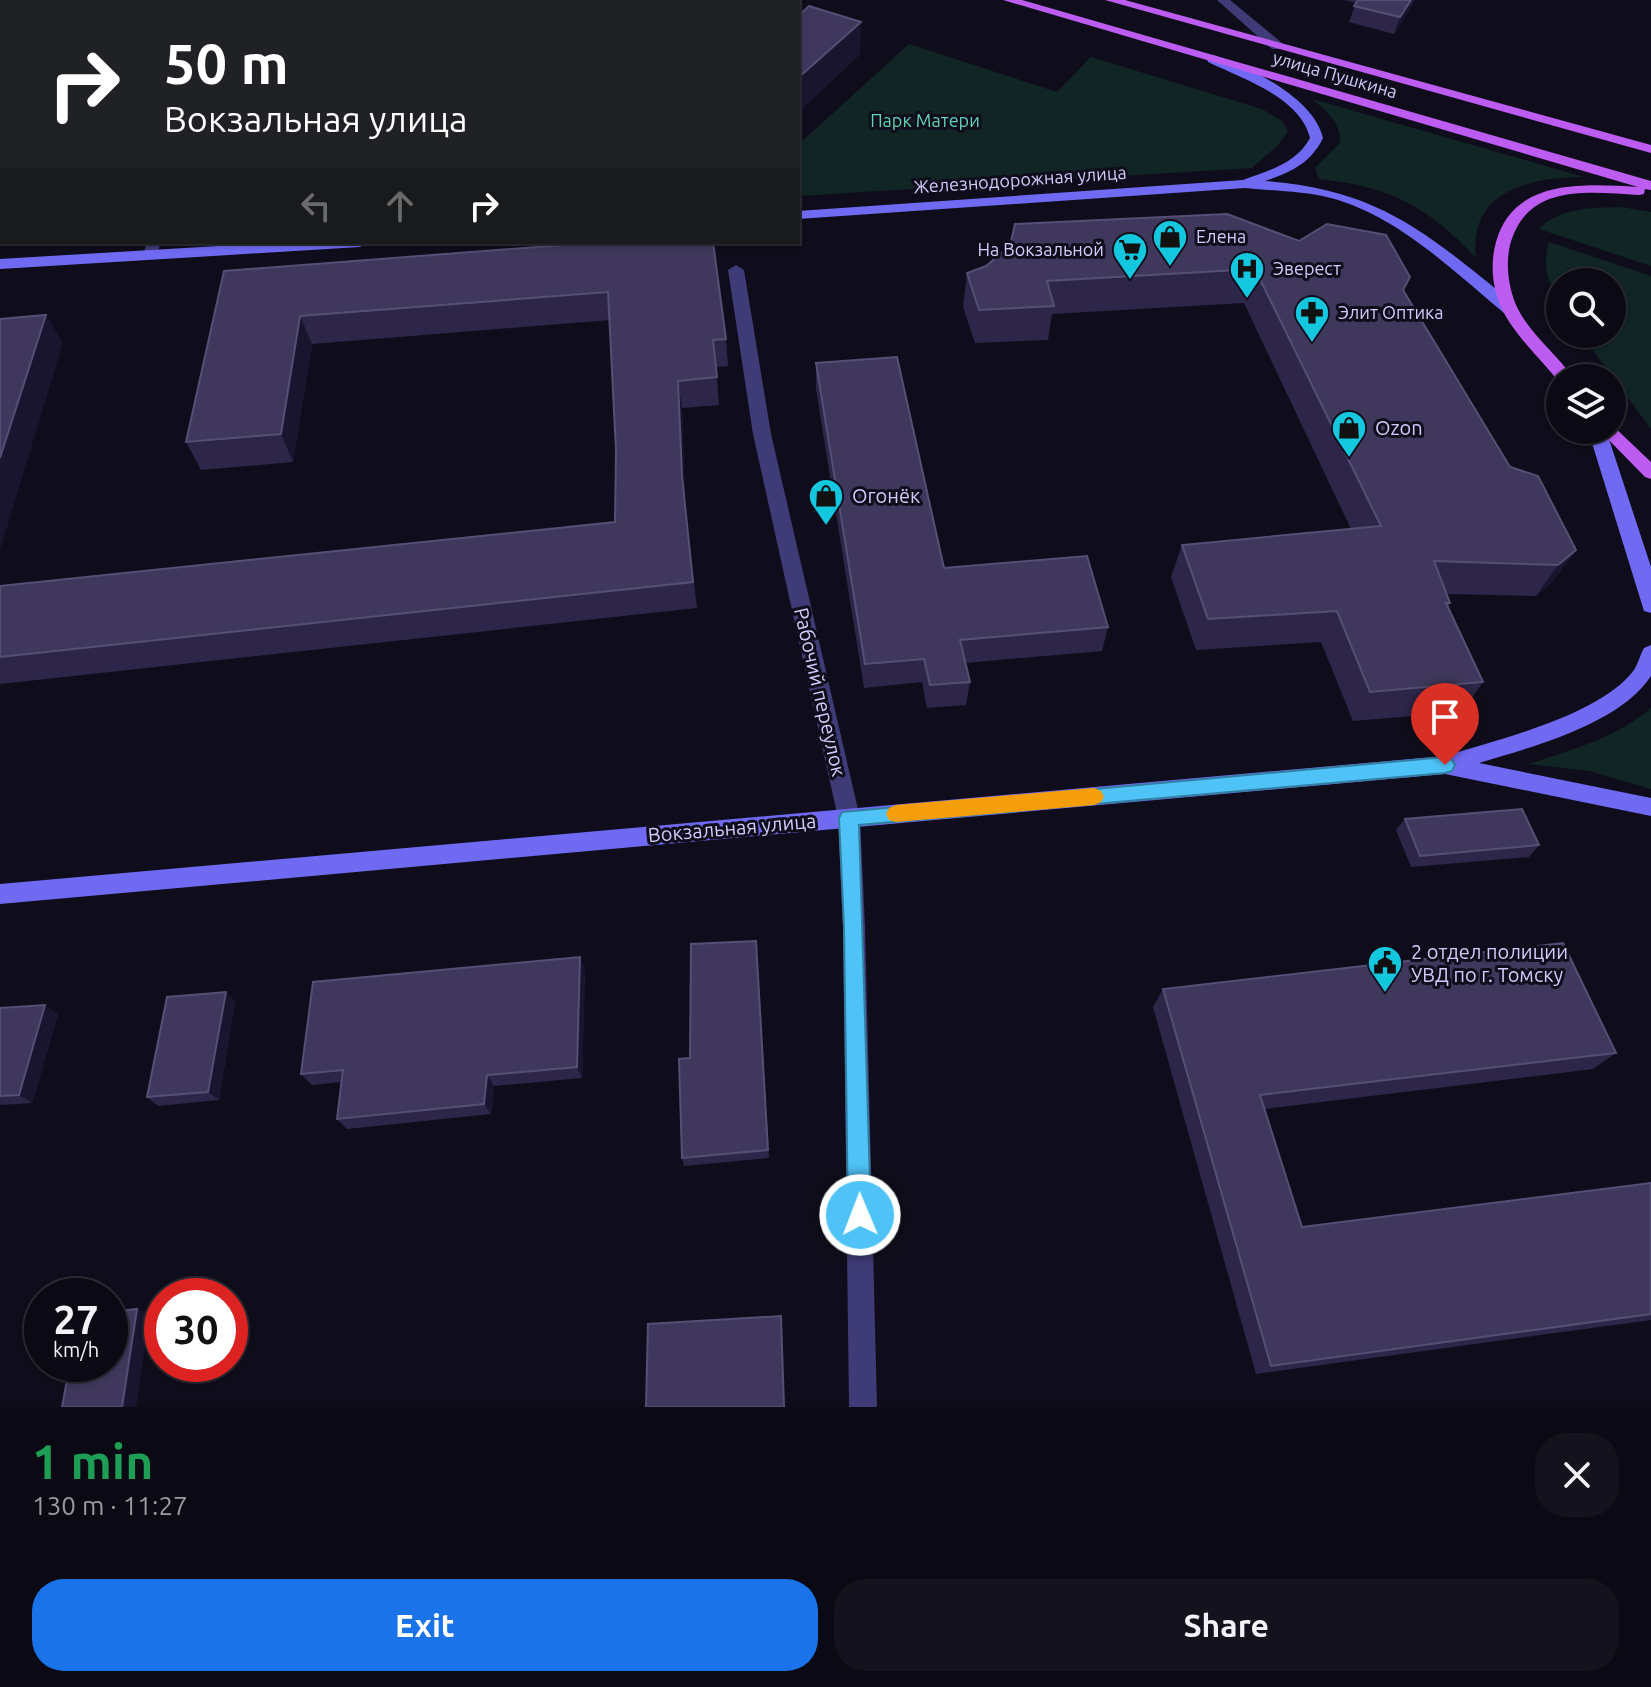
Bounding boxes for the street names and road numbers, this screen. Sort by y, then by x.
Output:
street label: улица Пушкина [1271,47,1400,101]
street label: Железнодорожная улица [913,162,1127,196]
street label: Рабочий переулок [790,605,851,778]
street label: Вокзальная улица [647,809,817,846]

